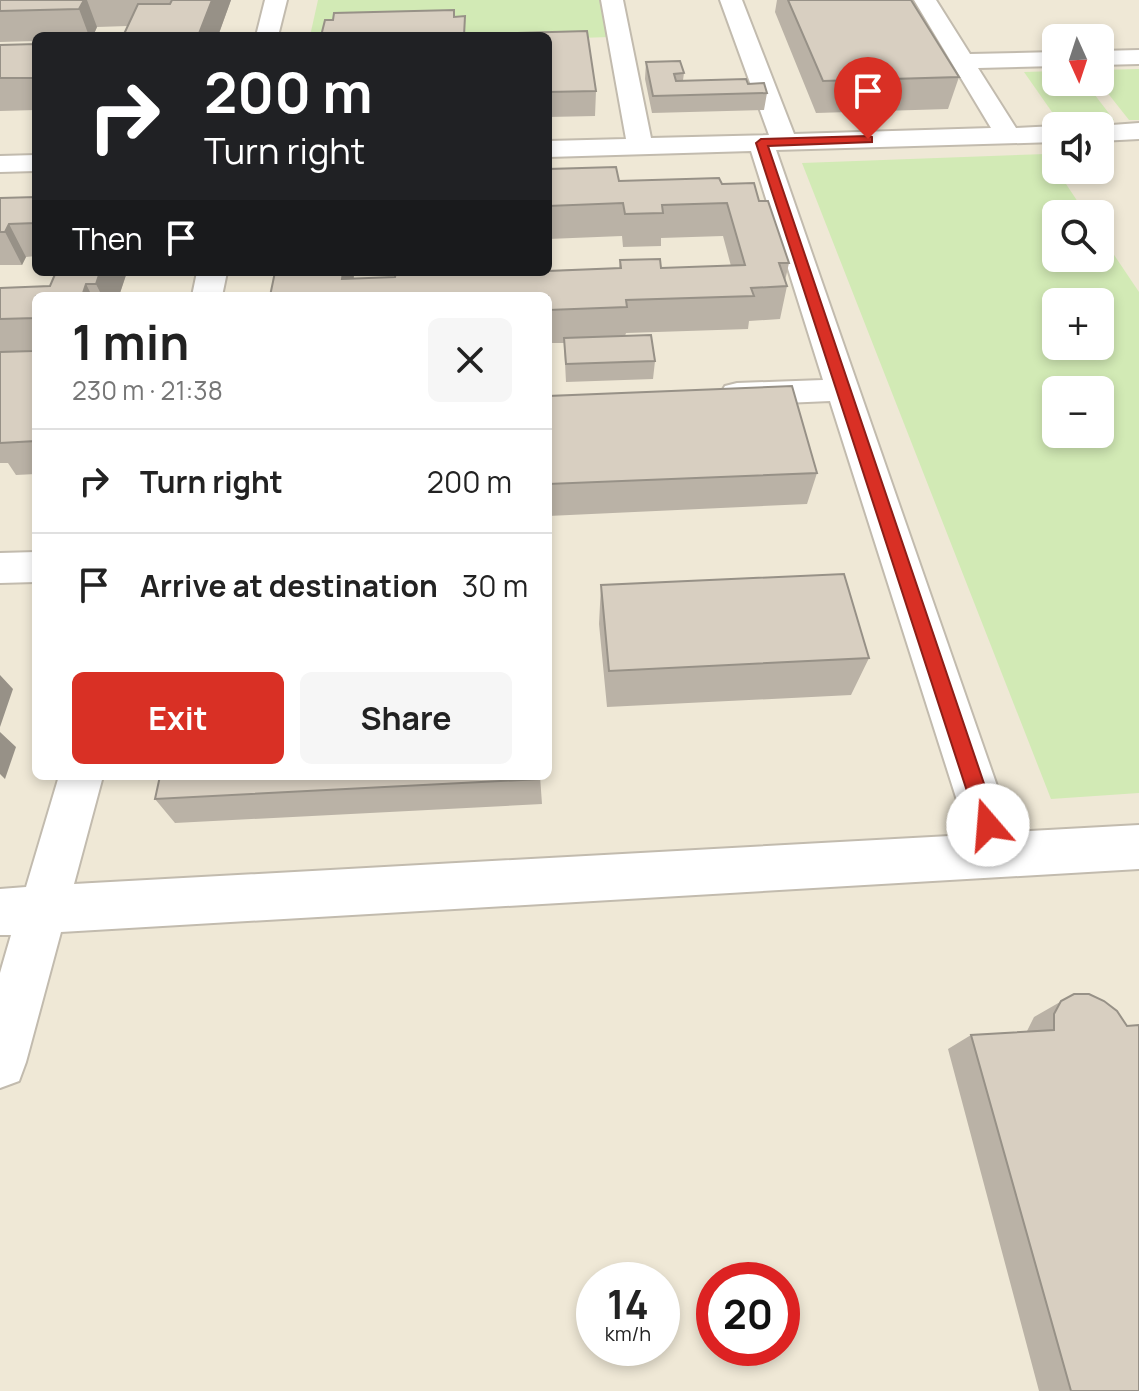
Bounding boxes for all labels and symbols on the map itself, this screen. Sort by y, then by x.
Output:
north arrow [1042,24,1114,96]
pin [834,57,902,139]
position arrow [946,783,1030,867]
speed limit sign: 20 [696,1262,800,1366]

